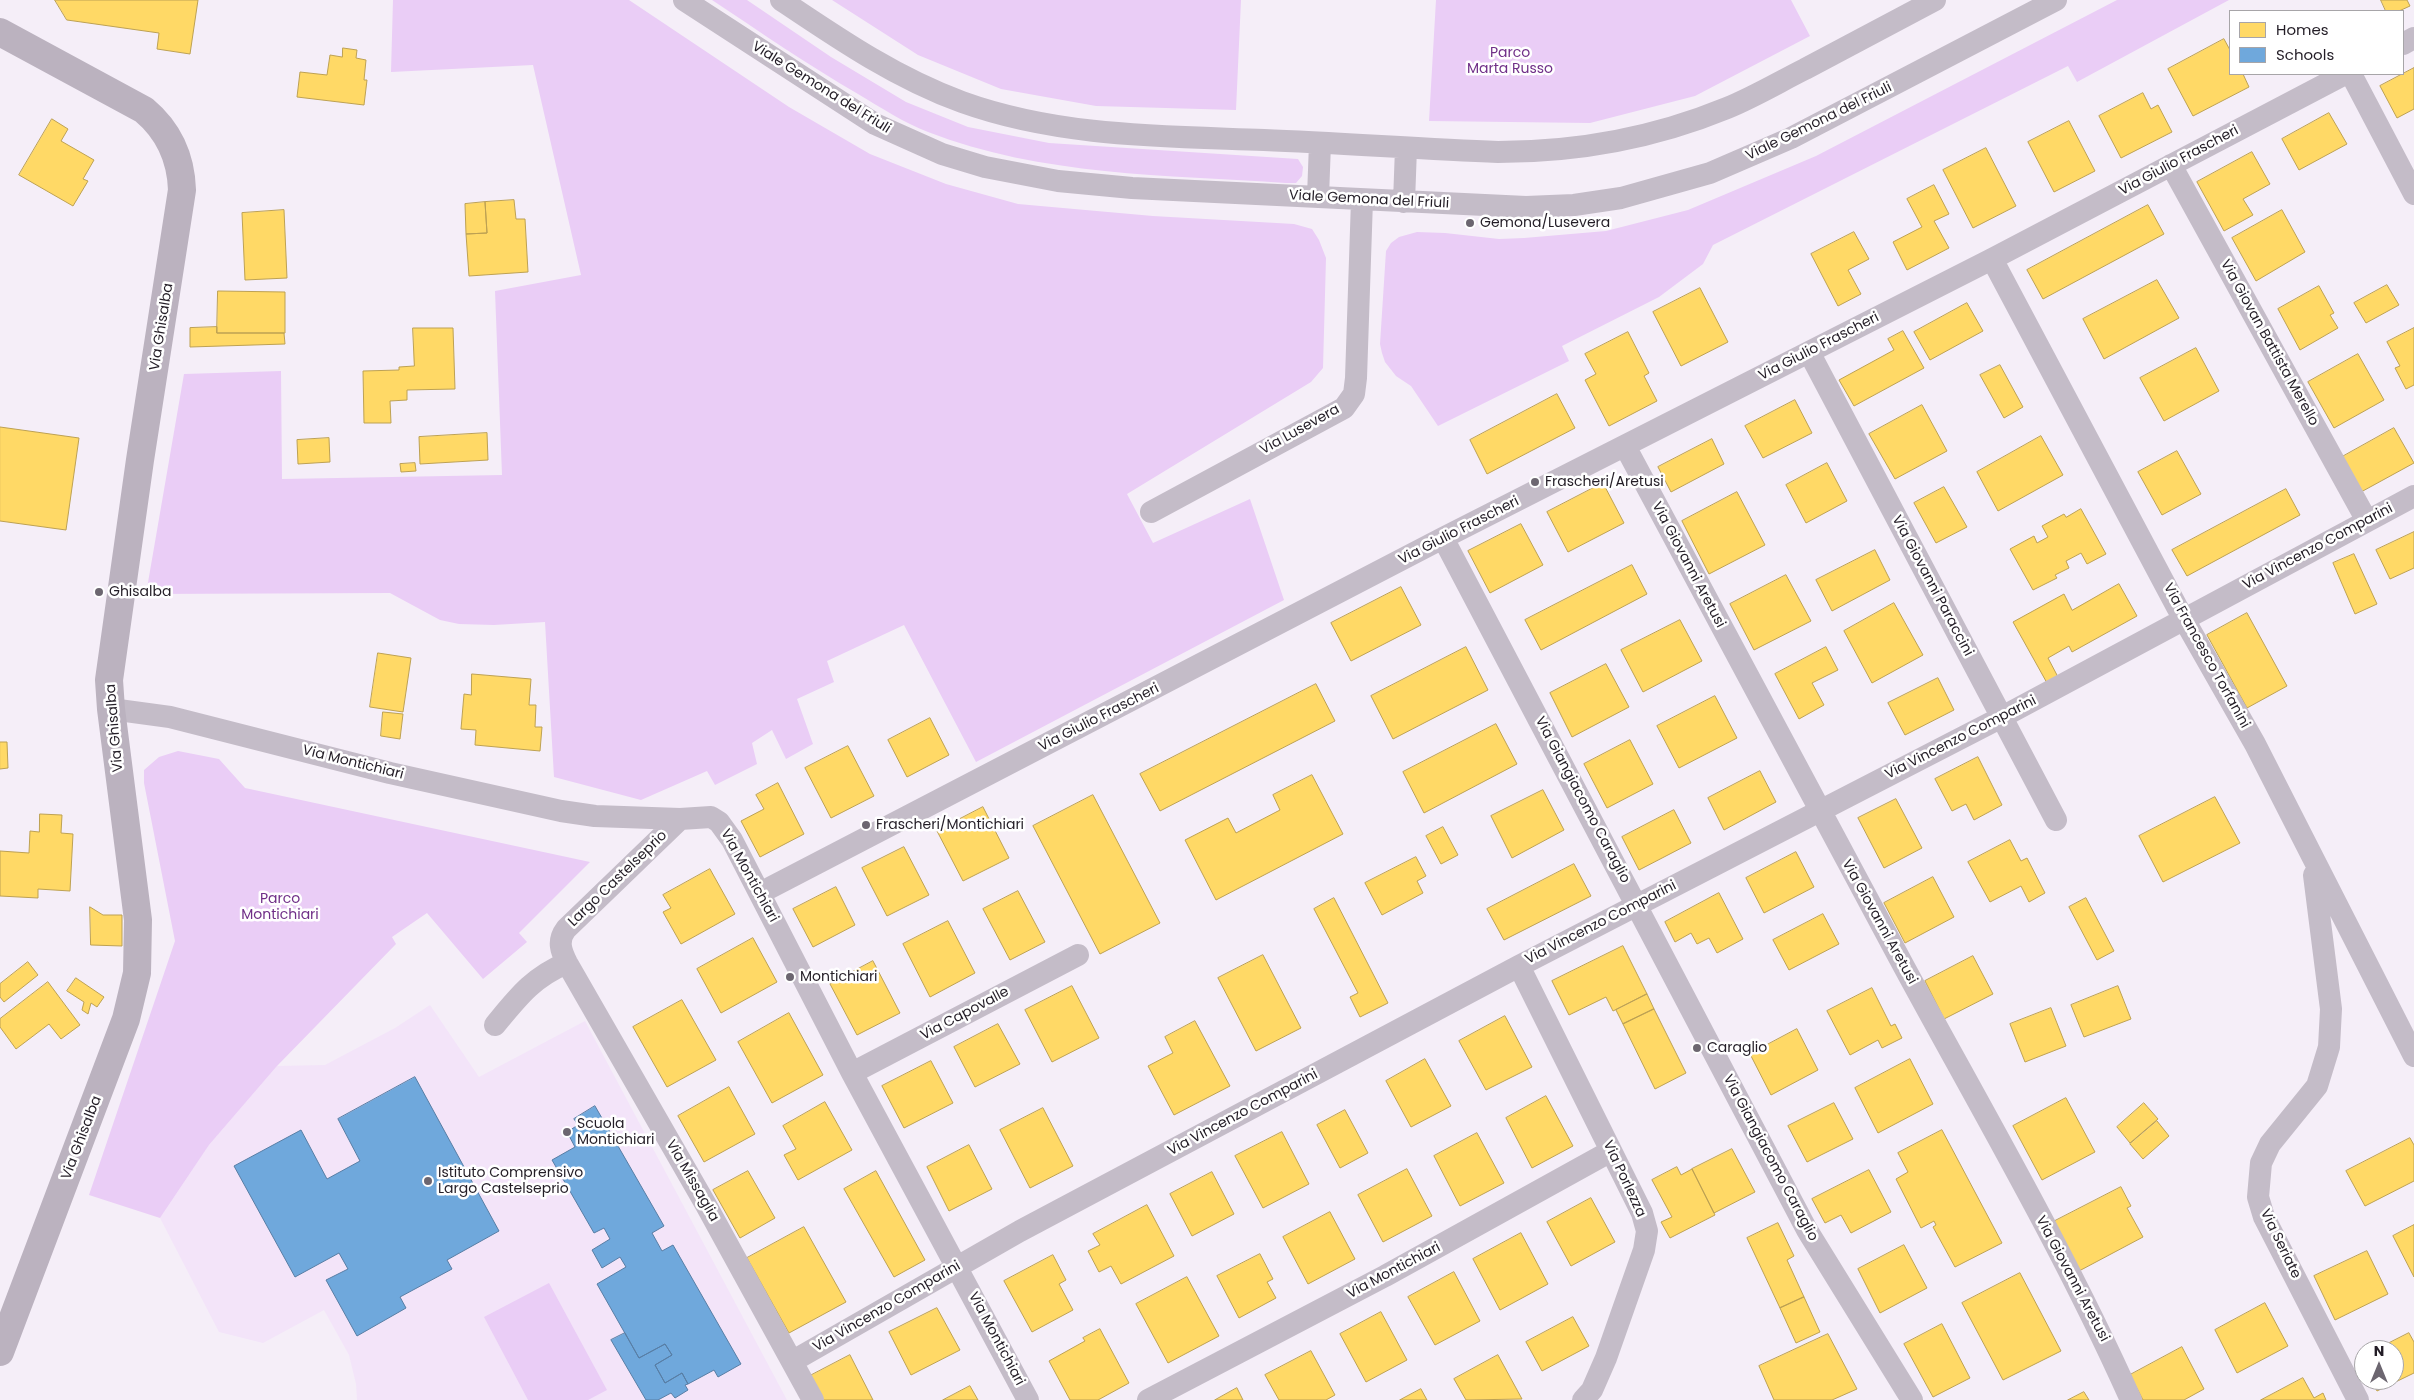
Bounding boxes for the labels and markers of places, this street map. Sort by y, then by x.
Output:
place label: Gemona/Lusevera [1480,215,1610,231]
marker: Gemona/Lusevera [1464,217,1476,229]
place label: Frascheri/Aretusi [1545,474,1664,490]
marker: Frascheri/Aretusi [1529,476,1541,488]
place label: Ghisalba [109,584,171,600]
marker: Ghisalba [93,586,105,598]
place label: Frascheri/Montichiari [876,817,1024,833]
marker: Frascheri/Montichiari [860,819,872,831]
place label: Montichiari [800,969,878,985]
marker: Montichiari [784,971,796,983]
place label: Caraglio [1707,1040,1767,1056]
marker: Caraglio [1691,1042,1703,1054]
place label: Scuola Montichiari [577,1116,655,1148]
marker: Scuola Montichiari [561,1126,573,1138]
place label: Istituto Comprensivo Largo Castelseprio [438,1165,583,1198]
marker: Istituto Comprensivo Largo Castelseprio [422,1175,434,1187]

